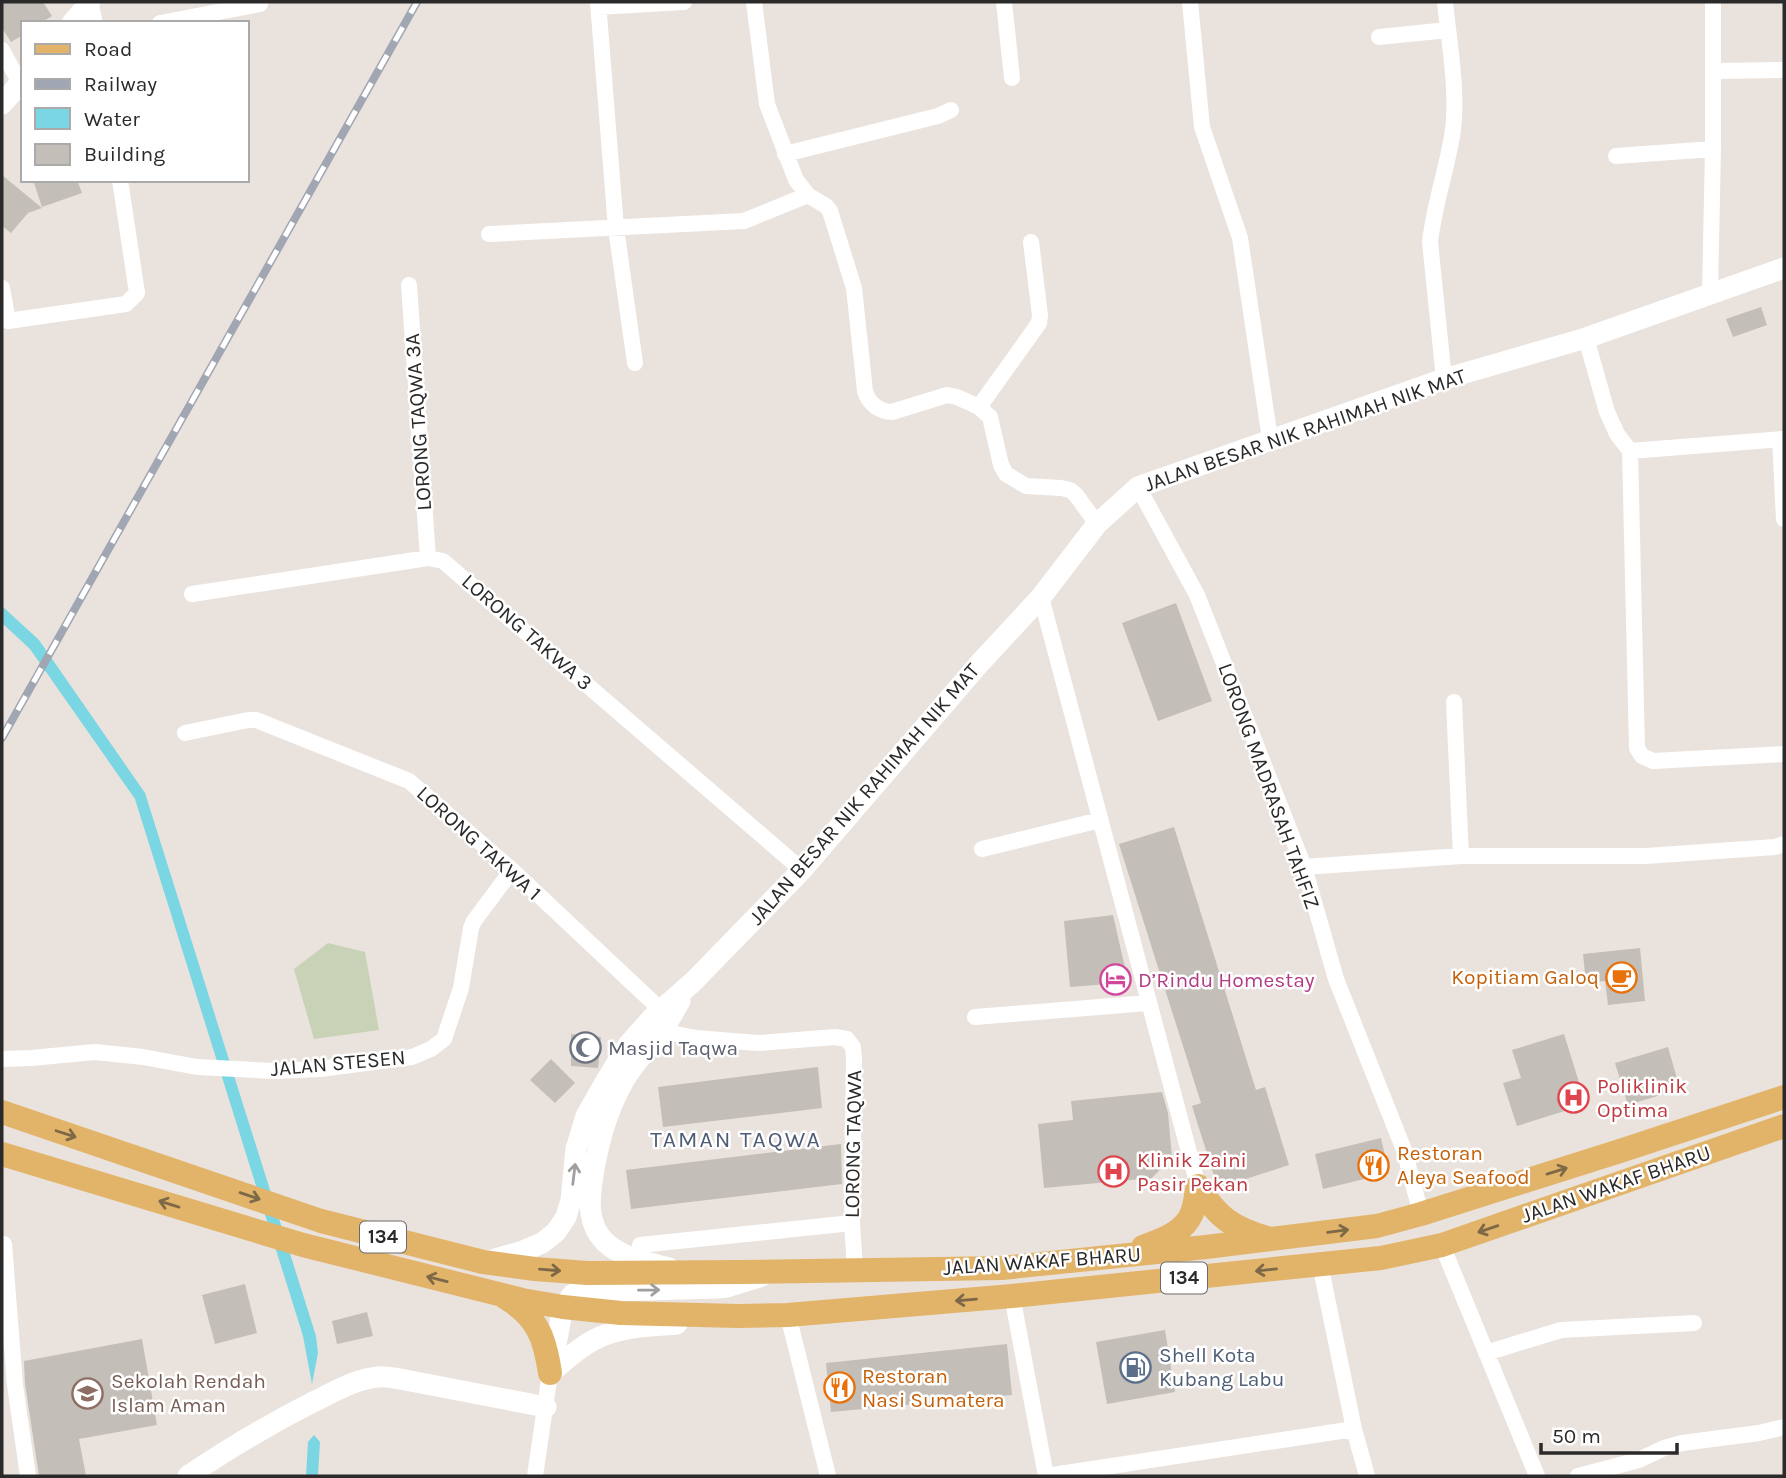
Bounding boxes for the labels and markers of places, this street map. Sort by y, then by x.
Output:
cafe icon: Kopitiam Galoq [1605,960,1639,994]
hotel icon: D’Rindu Homestay [1098,963,1132,997]
place label: Kopitiam Galoq [1451,965,1599,989]
place label: D’Rindu Homestay [1138,968,1315,992]
mosque icon: Masjid Taqwa [568,1031,602,1065]
place label: Masjid Taqwa [608,1036,738,1060]
place label: Poliklinik Optima [1597,1074,1687,1122]
hospital icon: Poliklinik Optima [1557,1081,1591,1115]
place label: Restoran Aleya Seafood [1397,1141,1530,1189]
place label: Klinik Zaini Pasir Pekan [1137,1148,1249,1196]
restaurant icon: Restoran Aleya Seafood [1357,1148,1391,1182]
hospital icon: Klinik Zaini Pasir Pekan [1097,1155,1131,1189]
place label: Shell Kota Kubang Labu [1159,1343,1285,1391]
fuel station icon: Shell Kota Kubang Labu [1119,1350,1153,1384]
place label: Restoran Nasi Sumatera [862,1364,1005,1412]
place label: Sekolah Rendah Islam Aman [111,1369,266,1417]
restaurant icon: Restoran Nasi Sumatera [822,1371,856,1405]
school or university icon: Sekolah Rendah Islam Aman [71,1376,105,1410]

